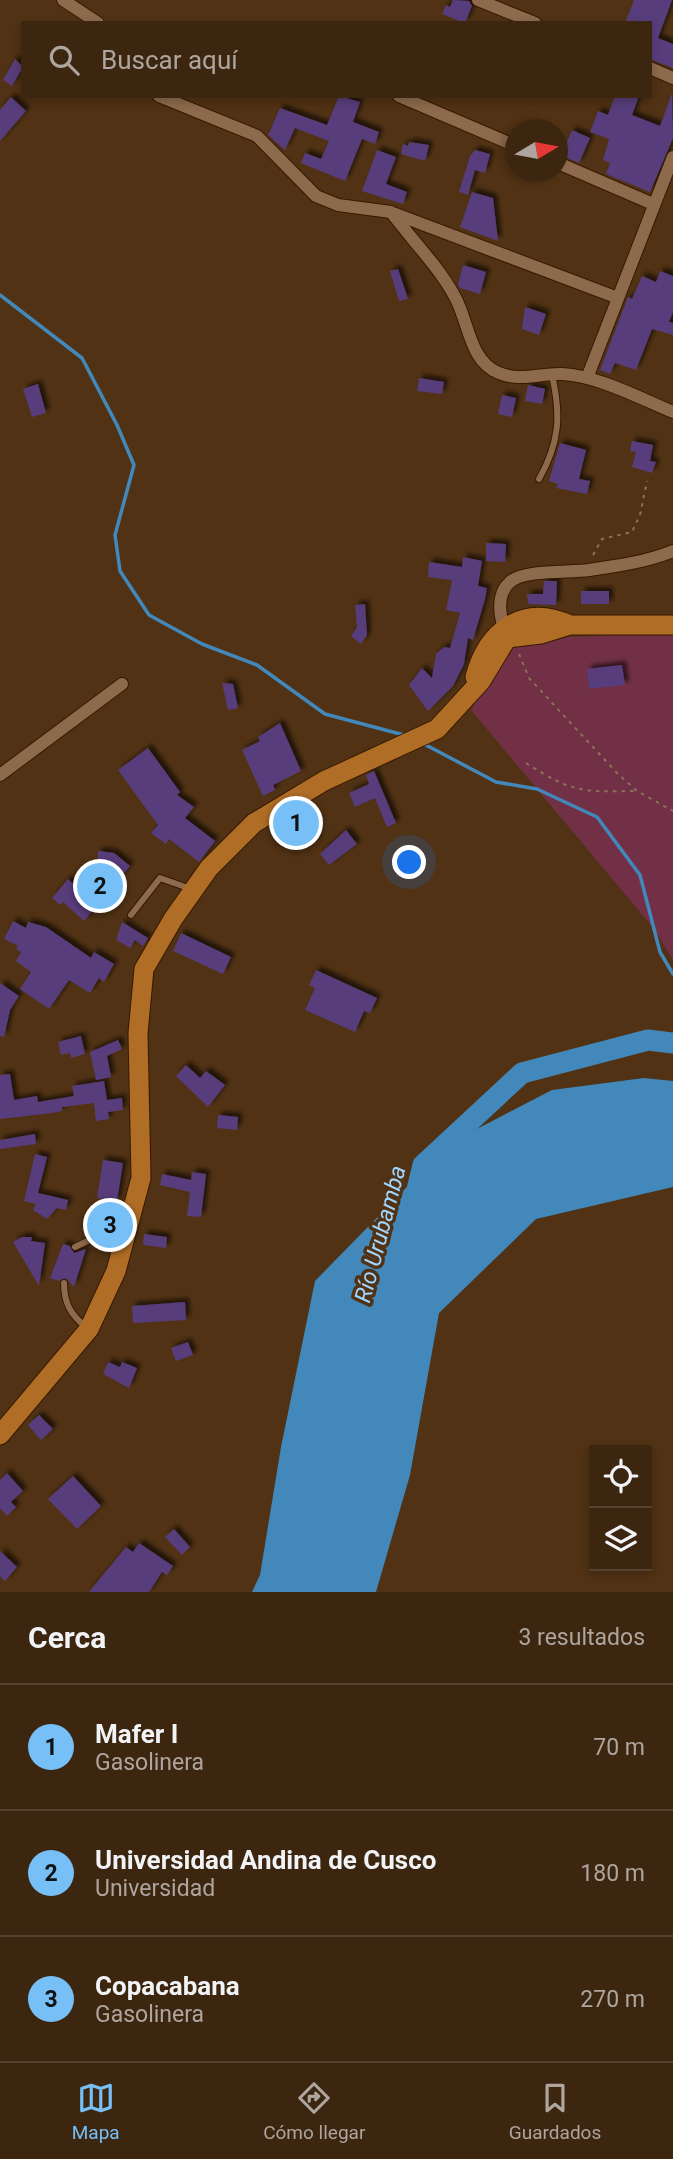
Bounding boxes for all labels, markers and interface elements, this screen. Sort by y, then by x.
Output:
search box [21,21,652,98]
icon: search [45,41,83,79]
text: Buscar aquí [101,45,238,75]
north arrow [505,119,568,182]
pin: 1 [273,797,319,849]
your location [392,845,426,879]
pin: 2 [77,860,123,912]
water label: Río Urubamba [349,1163,412,1306]
pin: 3 [87,1199,133,1251]
map controls [589,1445,652,1571]
button: locate [589,1445,652,1508]
button: layers [589,1508,652,1571]
text: Cerca [28,1620,106,1655]
text: 3 resultados [518,1624,645,1651]
text: Mafer I [95,1719,178,1749]
text: 1 [44,1734,58,1761]
text: 70 m [593,1734,645,1761]
text: Gasolinera [95,1749,204,1776]
text: Universidad Andina de Cusco [95,1845,436,1875]
text: 2 [44,1860,58,1887]
text: 180 m [580,1860,645,1887]
text: Universidad [95,1875,215,1902]
text: Copacabana [95,1971,240,2001]
text: 3 [44,1986,58,2013]
text: 270 m [580,1986,645,2013]
text: Gasolinera [95,2001,204,2028]
tab: Mapa [72,2079,120,2144]
tab: Cómo llegar [263,2079,365,2144]
tab: Guardados [509,2079,601,2144]

